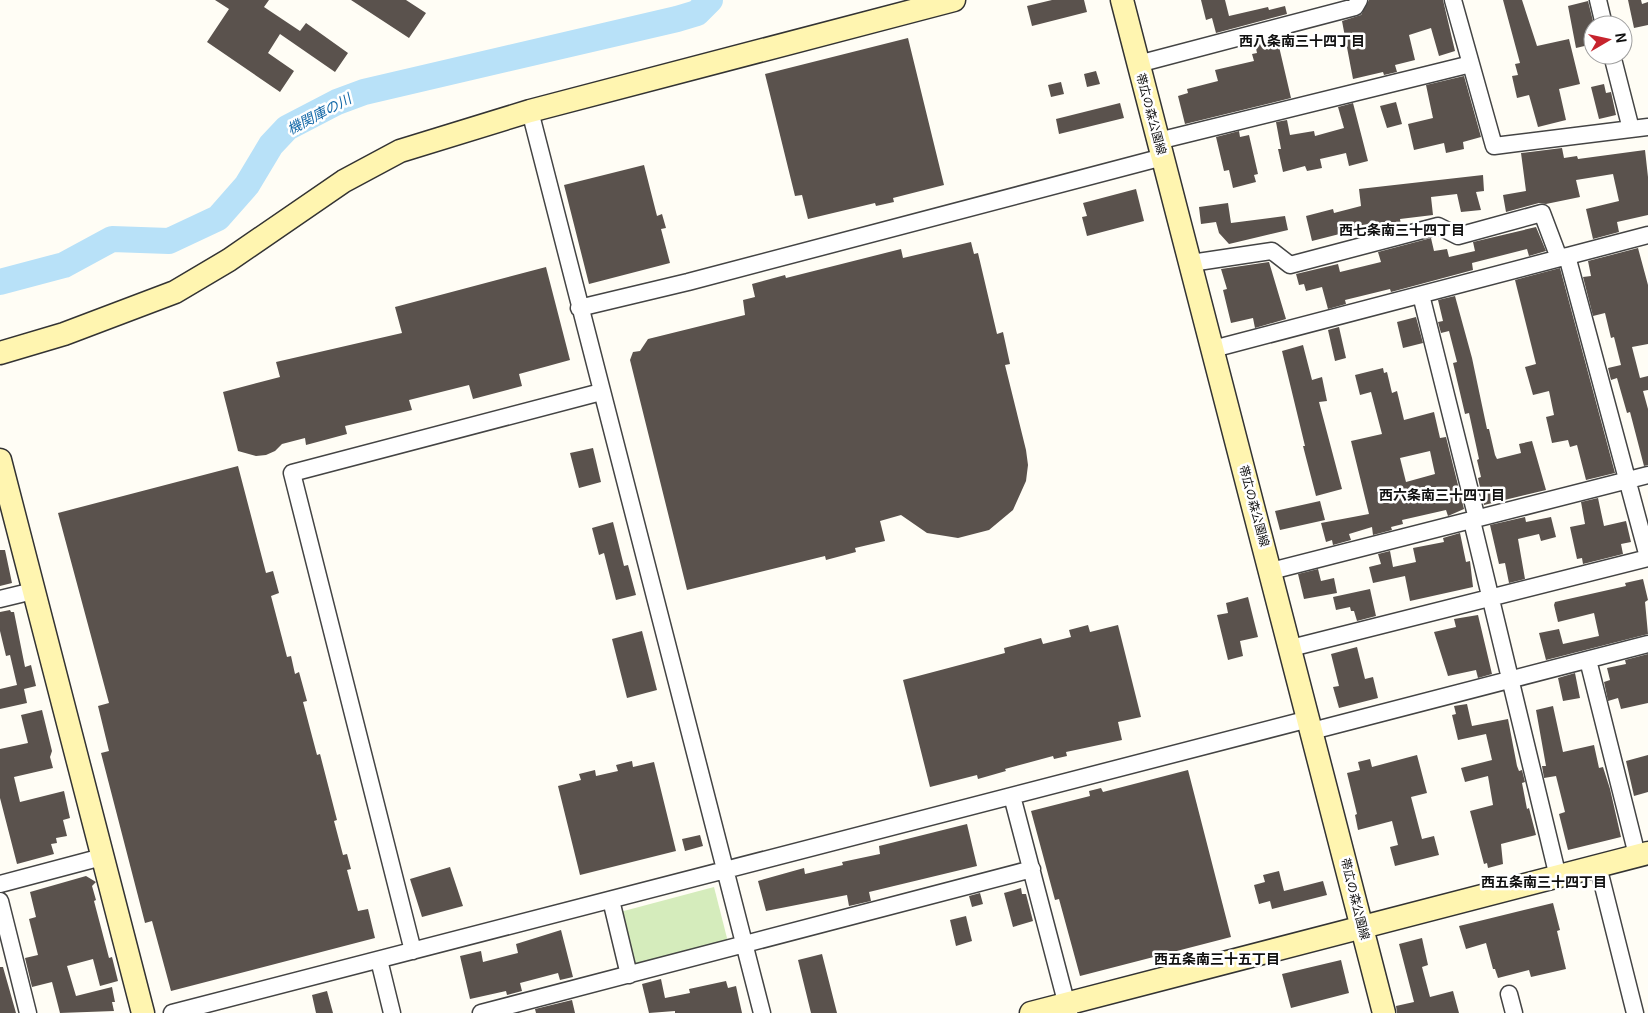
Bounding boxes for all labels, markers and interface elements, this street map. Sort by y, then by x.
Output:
north arrow [1583,15,1633,65]
district label: 西八条南三十四丁目 [1239,30,1365,50]
text: N [1611,31,1633,45]
street label: 帯広の森公園線 [1133,71,1172,156]
water label: 機関庫の川 [283,87,356,138]
district label: 西七条南三十四丁目 [1339,219,1465,239]
street label: 帯広の森公園線 [1236,463,1275,548]
district label: 西六条南三十四丁目 [1379,484,1505,504]
street label: 帯広の森公園線 [1338,856,1375,941]
district label: 西五条南三十四丁目 [1481,871,1607,891]
district label: 西五条南三十五丁目 [1154,948,1280,968]

